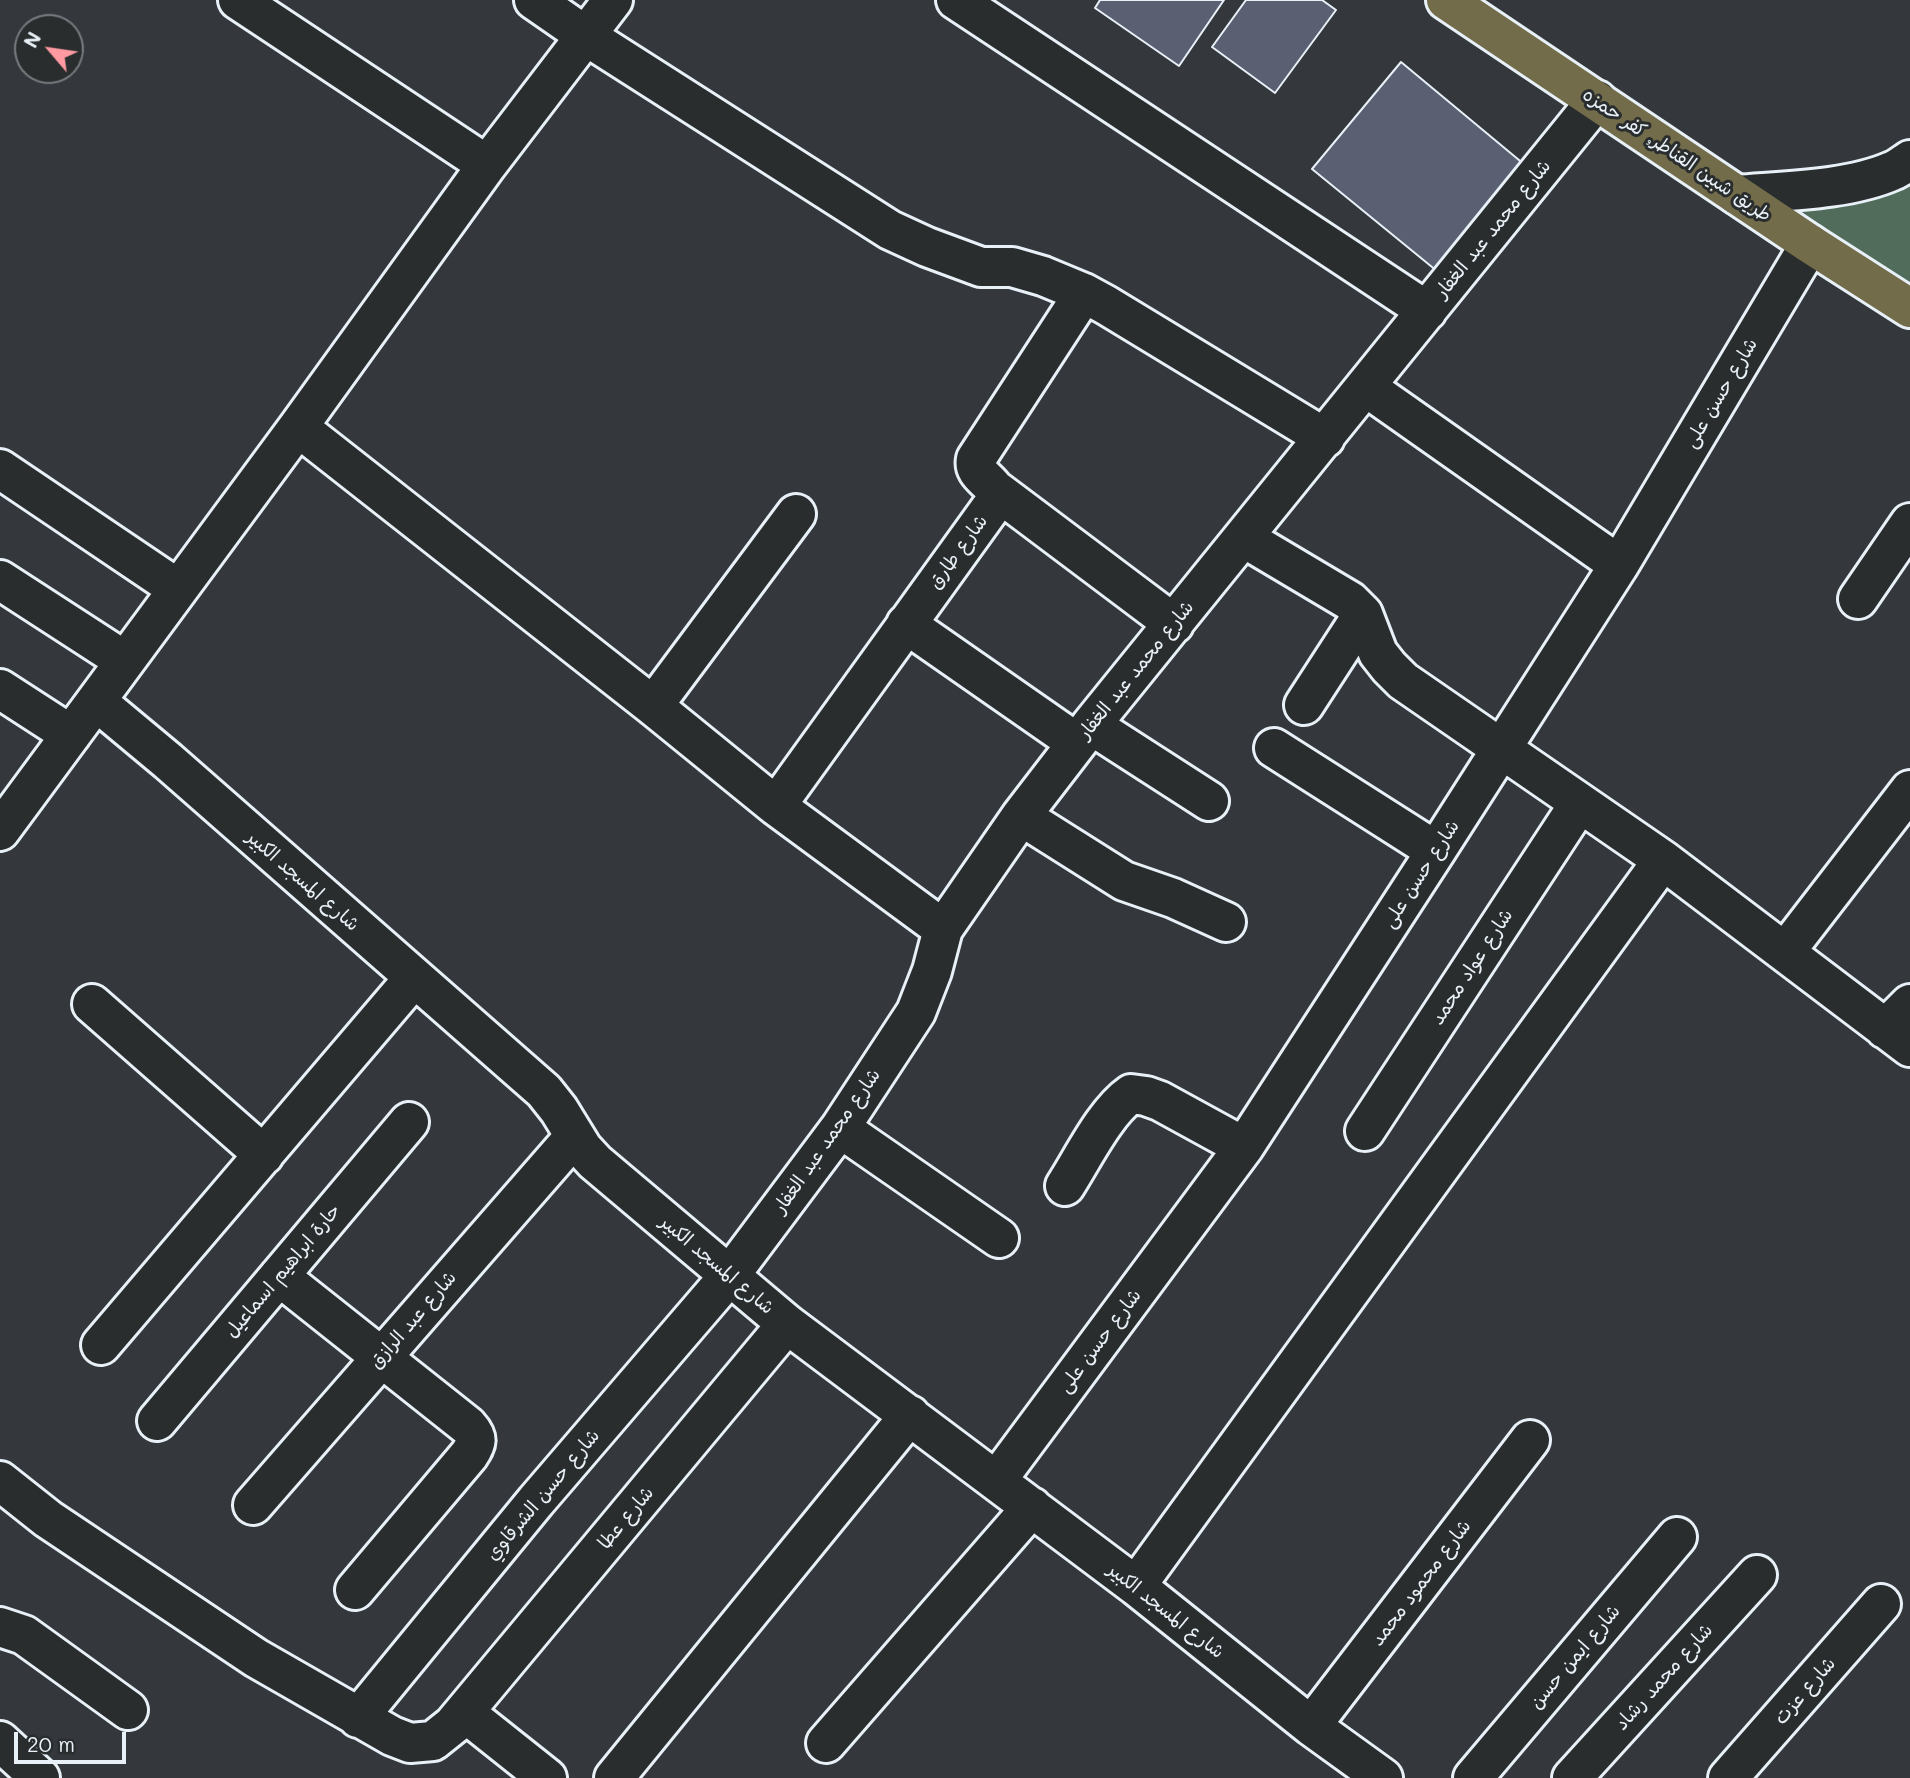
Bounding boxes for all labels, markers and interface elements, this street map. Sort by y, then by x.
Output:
north arrow [14,14,84,84]
text: N [18,27,46,52]
street label: طريق شبين القناطر, كفر حمزه [1578,83,1776,227]
street label: شارع محمد عبد الغفار [1430,155,1556,303]
street label: شارع حسن على [1679,334,1763,452]
street label: شارع طارق [923,510,993,594]
street label: شارع محمد عبد الغفار [1073,596,1199,744]
street label: شارع حسن على [1378,816,1464,932]
street label: شارع المسجد الكبير [242,826,364,936]
street label: شارع عواد محمد [1426,905,1518,1029]
street label: شارع محمد عبد الغفار [768,1064,886,1218]
street label: حارة ابراهيم اسماعيل [220,1199,346,1343]
street label: شارع المسجد الكبير [656,1211,778,1319]
street label: شارع عبد الرازق [365,1267,461,1373]
street label: شارع حسن على [1054,1285,1146,1397]
street label: شارع حسن الشرقاوي [481,1425,605,1565]
street label: شارع عطا [593,1482,659,1554]
street label: شارع محمود محمد [1366,1515,1476,1651]
street label: شارع المسجد الكبير [1103,1558,1229,1664]
street label: شارع ايمن حسن [1525,1600,1625,1714]
street label: شارع محمد رشاد [1610,1619,1718,1735]
street label: شارع عزت [1769,1653,1841,1729]
scale bar [18,1718,130,1762]
text: 20 m [27,1730,75,1757]

